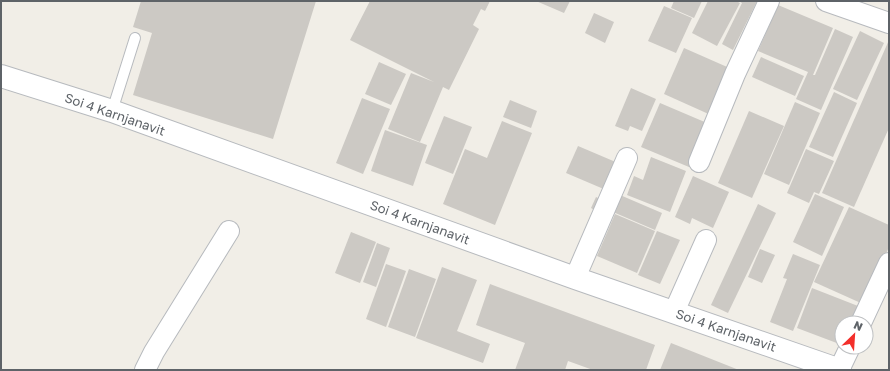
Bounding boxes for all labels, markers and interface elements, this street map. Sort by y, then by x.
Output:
street label: Soi 4 Karnjanavit [63,89,167,139]
street label: Soi 4 Karnjanavit [368,196,472,248]
street label: Soi 4 Karnjanavit [674,305,778,355]
north arrow [834,315,874,355]
text: N [852,318,865,333]

